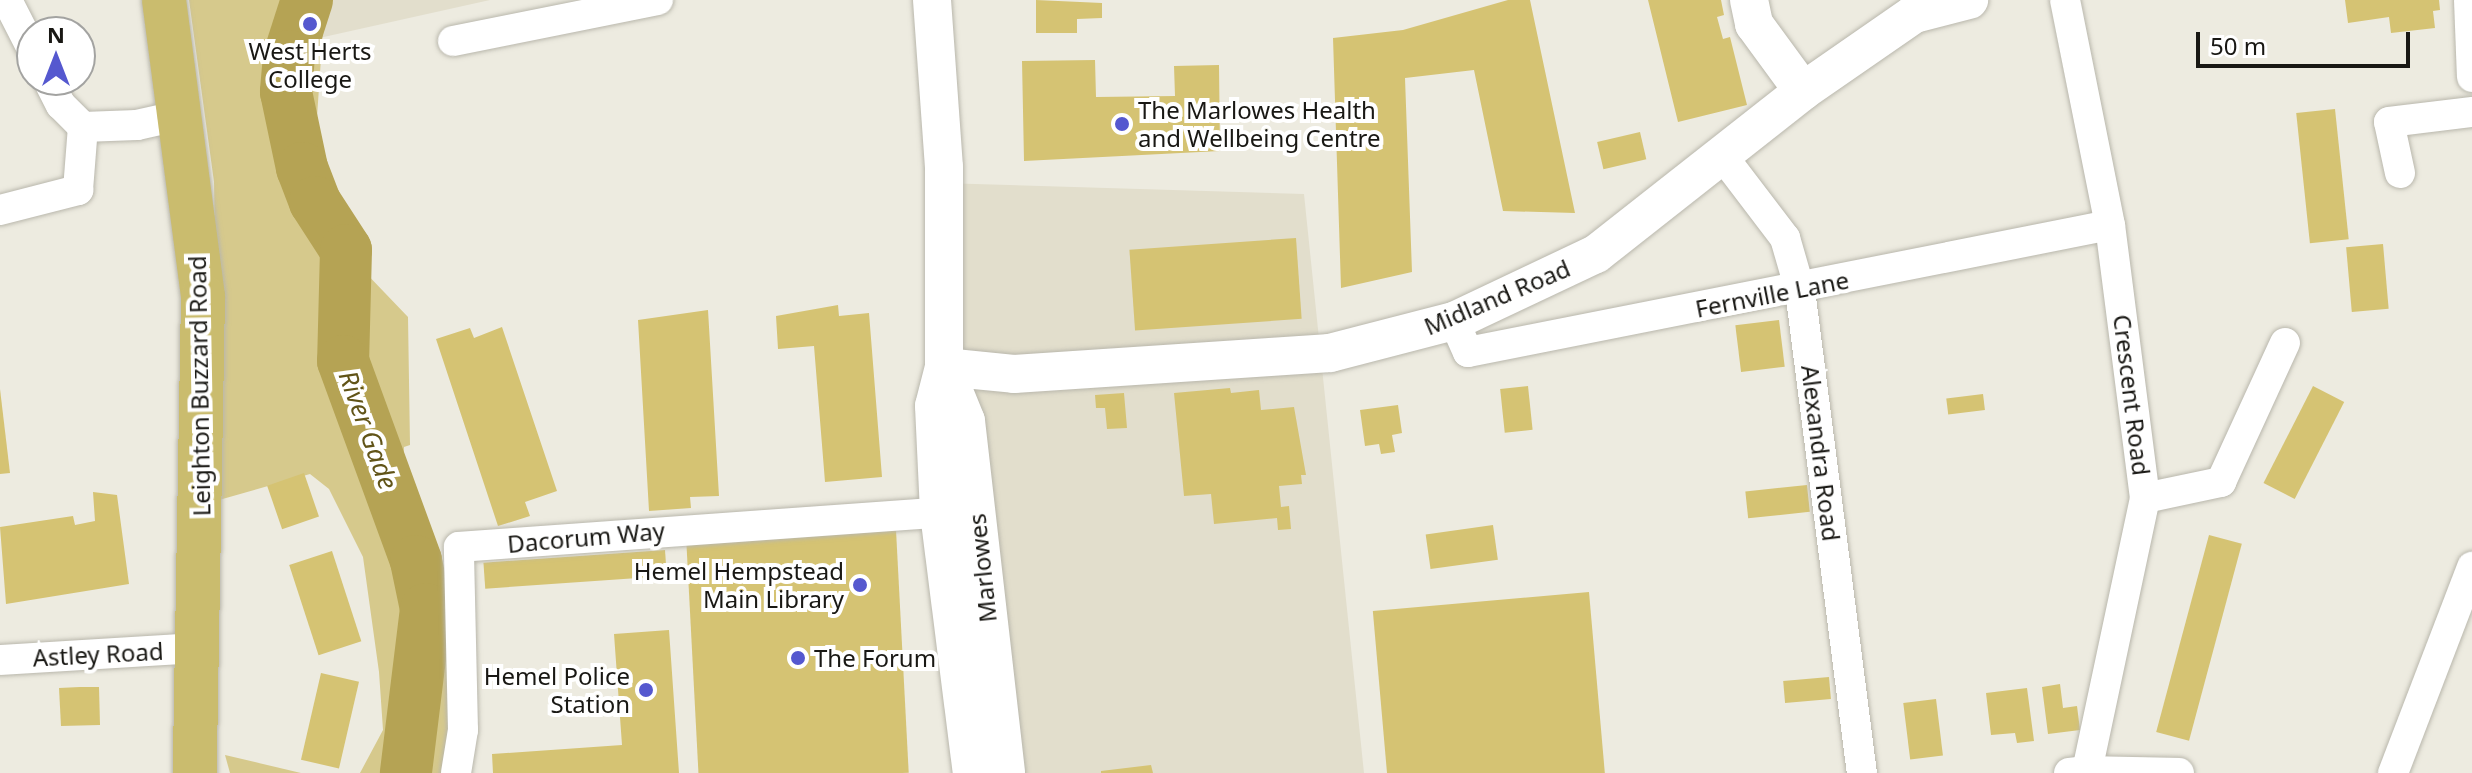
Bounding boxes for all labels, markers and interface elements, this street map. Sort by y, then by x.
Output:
marker: West Herts College [301,15,319,33]
north arrow [16,16,96,96]
scale bar [2200,16,2414,66]
text: N [47,19,65,49]
text: 50 m [2210,29,2266,62]
place label: West Herts College [248,37,372,93]
place label: The Marlowes Health and Wellbeing Centre [1138,96,1381,152]
marker: The Marlowes Health and Wellbeing Centre [1113,115,1131,133]
street label: Midland Road [1420,253,1574,341]
street label: Leighton Buzzard Road [182,255,216,517]
street label: Fernville Lane [1693,265,1851,323]
street label: Crescent Road [2108,313,2156,477]
street label: Alexandra Road [1796,363,1846,543]
water label: River Gade [332,366,404,494]
street label: Marlowes [962,512,1002,624]
street label: Dacorum Way [506,516,666,558]
place label: Hemel Hempstead Main Library [634,557,844,613]
marker: Hemel Hempstead Main Library [851,576,869,594]
street label: Astley Road [32,636,164,672]
place label: The Forum [814,644,936,672]
marker: The Forum [789,649,807,667]
place label: Hemel Police Station [484,662,630,718]
marker: Hemel Police Station [637,681,655,699]

